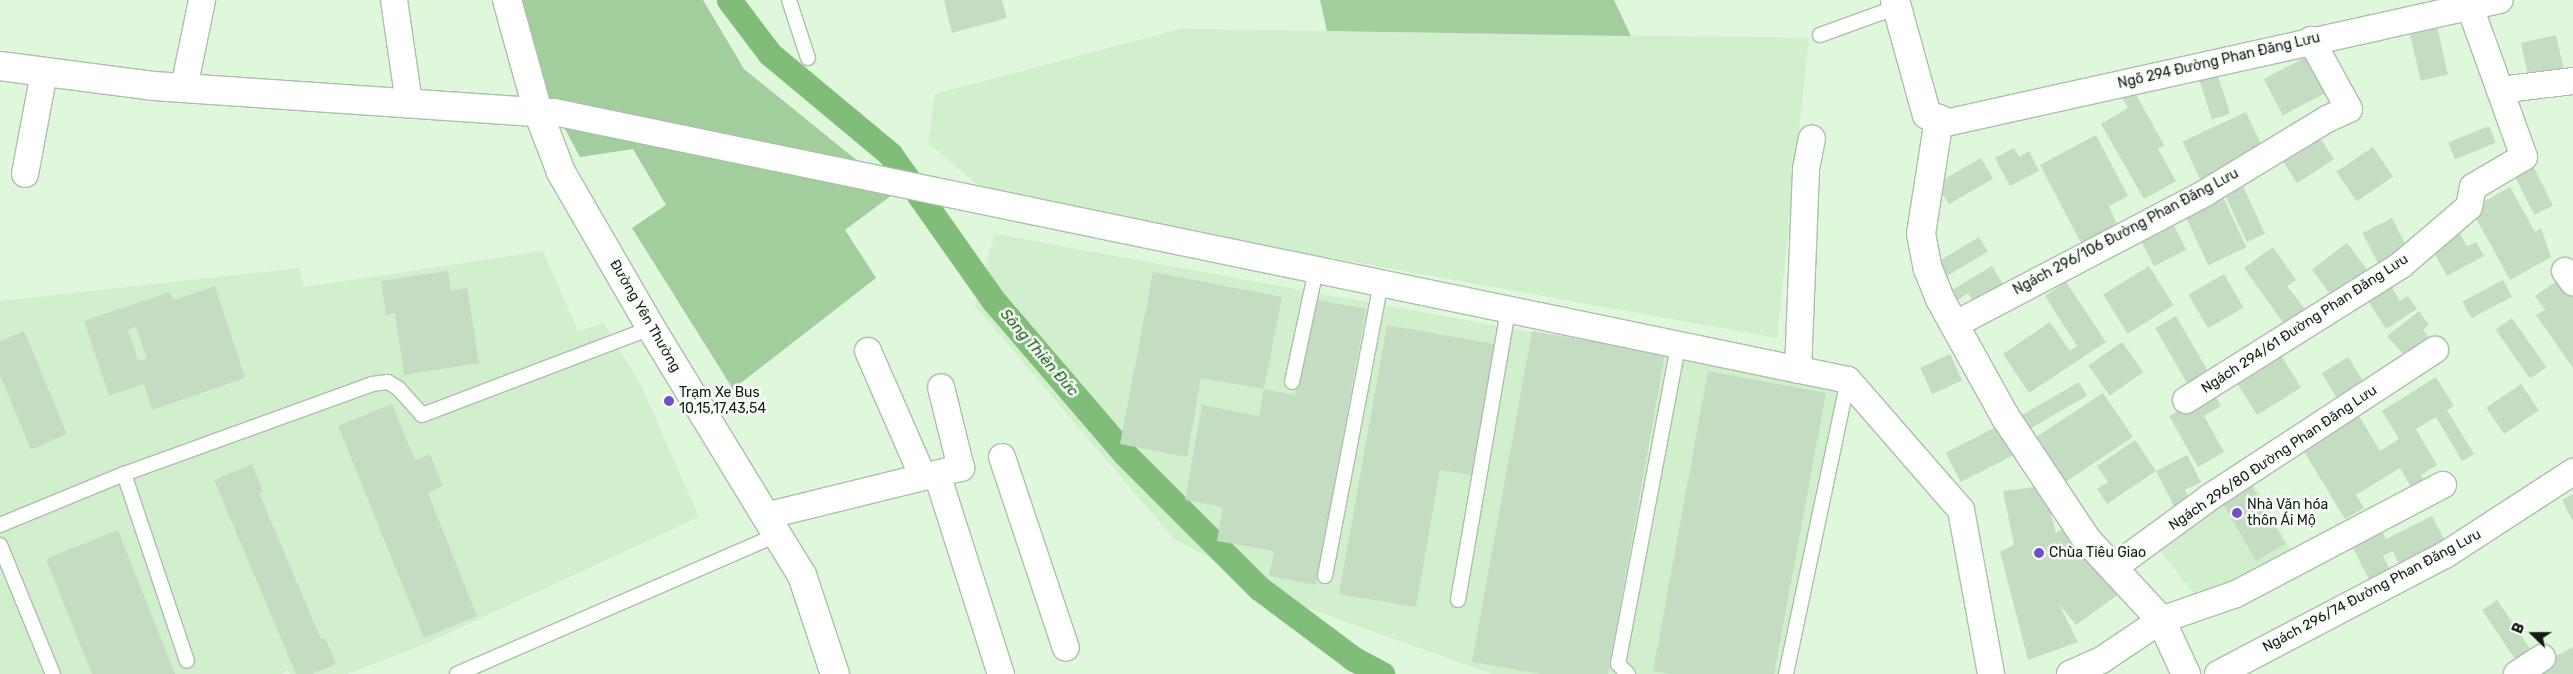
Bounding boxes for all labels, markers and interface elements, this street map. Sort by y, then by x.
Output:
street label: Ngõ 294 Đường Phan Đăng Lưu [2116,30,2322,92]
street label: Ngách 296/106 Đường Phan Đăng Lưu [2010,165,2242,299]
street label: Ngách 294/61 Đường Phan Đăng Lưu [2198,251,2412,397]
street label: Đường Yên Thường [606,256,684,376]
water label: Sông Thiên Đức [996,306,1082,400]
street label: Ngách 296/80 Đường Phan Đăng Lưu [2166,382,2380,534]
place label: Trạm Xe Bus 10,15,17,43,54 [679,385,766,418]
marker: Trạm Xe Bus 10,15,17,43,54 [663,395,675,407]
place label: Nhà Văn hóa thôn Ái Mộ [2247,497,2329,530]
marker: Nhà Văn hóa thôn Ái Mộ [2231,507,2243,519]
street label: Ngách 296/74 Đường Phan Đăng Lưu [2260,526,2484,656]
place label: Chùa Tiêu Giao [2049,545,2146,561]
marker: Chùa Tiêu Giao [2033,547,2045,559]
north arrow [2508,609,2558,659]
text: B [2509,620,2528,636]

